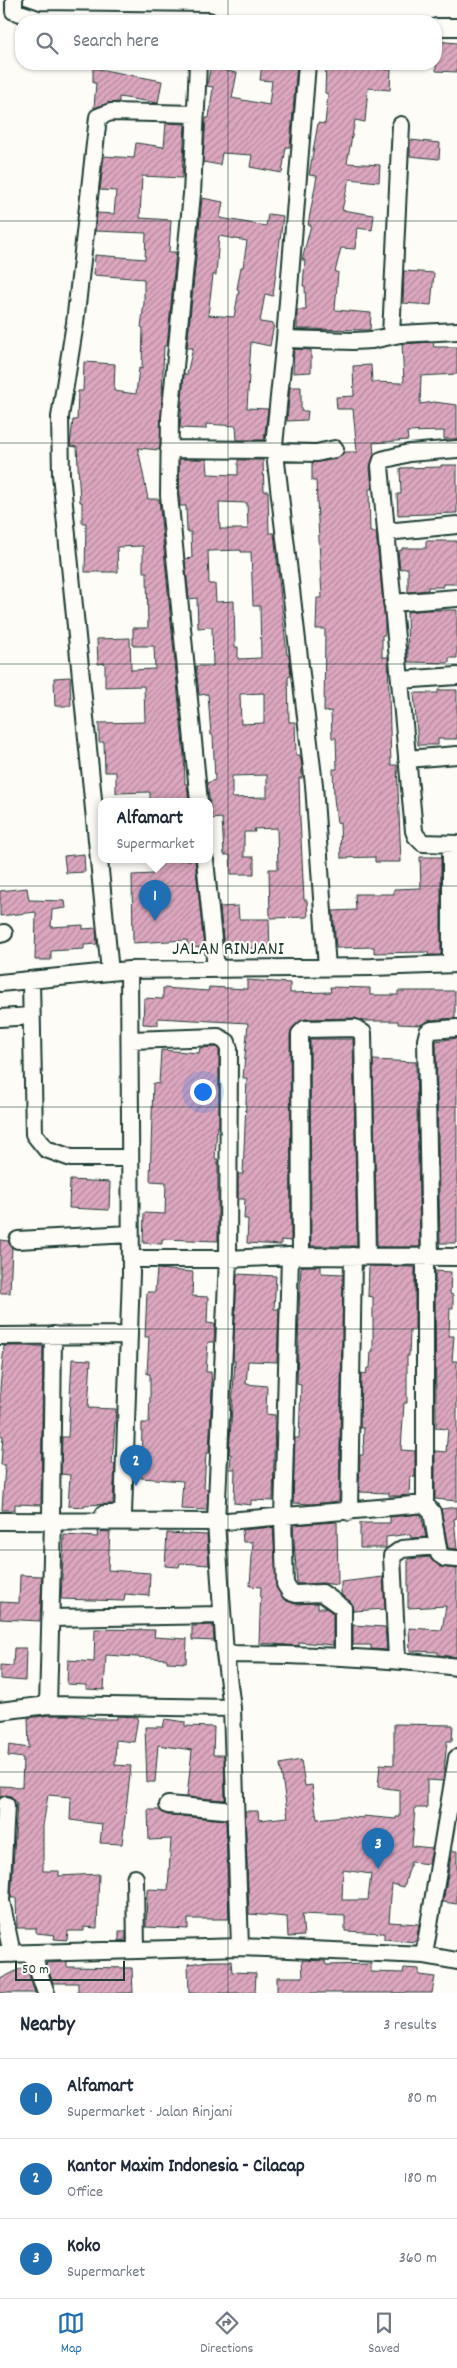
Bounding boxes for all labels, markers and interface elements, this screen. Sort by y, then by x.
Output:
search box [15,15,442,70]
icon: search [33,29,61,57]
text: Search here [73,29,159,56]
popup [98,798,213,863]
text: Alfamart [116,806,183,833]
text: Supermarket [116,833,195,856]
pin: 1 [139,880,171,921]
street label: JALAN RINJANI [172,936,284,964]
your location [190,1079,216,1105]
pin: 2 [120,1445,152,1486]
pin: 3 [362,1828,394,1869]
scale bar [15,1958,125,1981]
text: 50 m [22,1960,49,1980]
text: Nearby [20,2011,75,2041]
text: 3 results [383,2014,437,2037]
text: Alfamart [67,2074,134,2101]
text: 1 [34,2087,38,2110]
text: 80 m [407,2087,437,2110]
text: Supermarket · Jalan Rinjani [67,2101,232,2124]
text: Kantor Maxim Indonesia - Cilacap [67,2154,305,2181]
text: 2 [33,2167,40,2190]
text: 180 m [404,2167,437,2190]
text: Office [67,2181,103,2204]
text: Koko [67,2234,100,2261]
text: 3 [32,2247,40,2270]
text: 360 m [399,2247,437,2270]
text: Supermarket [67,2261,145,2284]
tab: Map [57,2309,85,2359]
tab: Directions [200,2309,253,2359]
tab: Saved [368,2309,400,2359]

